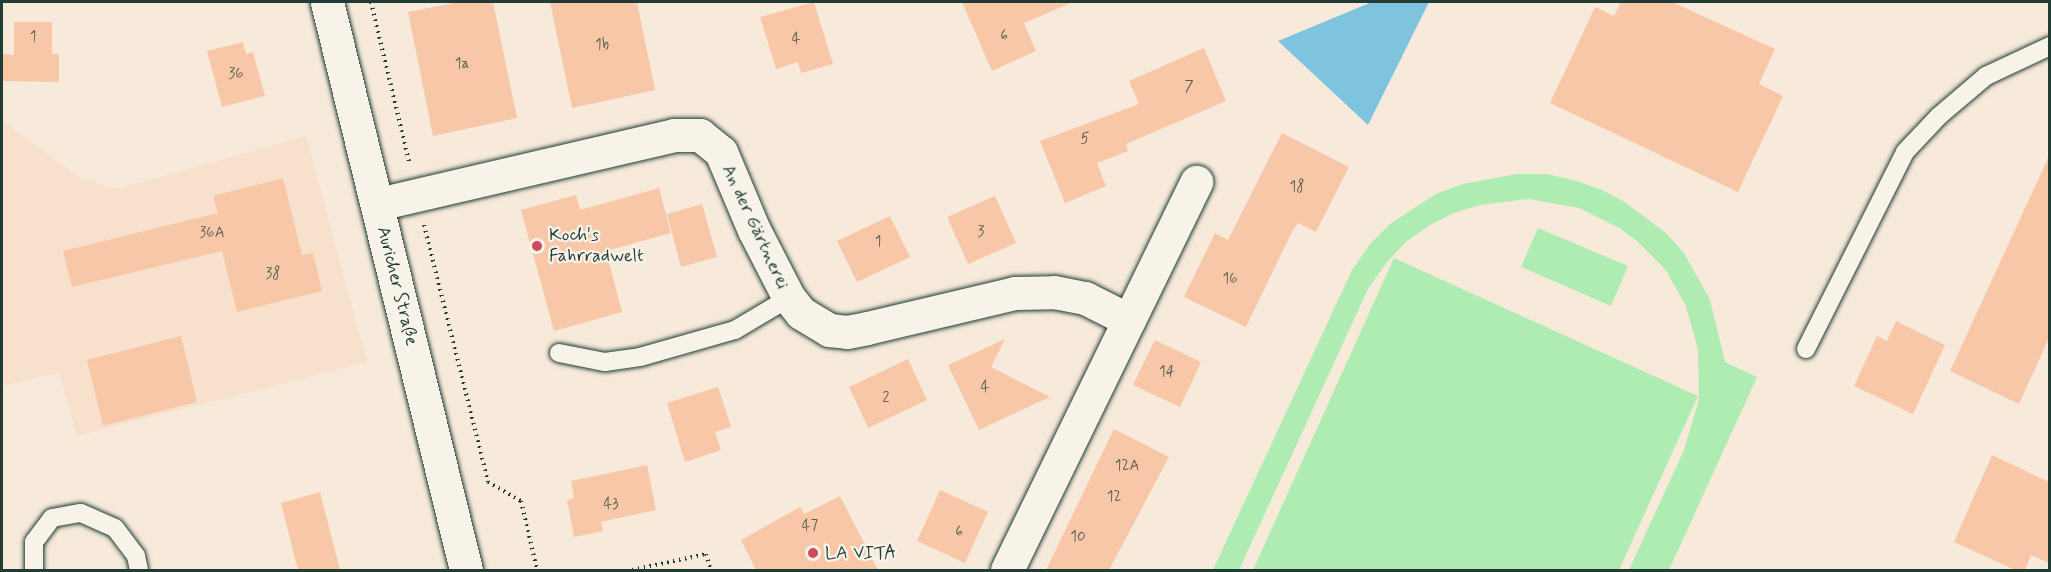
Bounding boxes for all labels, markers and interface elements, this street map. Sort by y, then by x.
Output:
house number: 6 [1000,28,1008,46]
house number: 1 [30,29,36,47]
house number: 4 [792,31,800,49]
house number: 1b [595,37,609,55]
house number: 1a [455,56,469,74]
house number: 36 [228,66,244,84]
house number: 7 [1184,79,1194,97]
house number: 5 [1081,131,1089,149]
street label: An der Gärtnerei [717,162,793,292]
house number: 18 [1290,179,1304,197]
street label: Auricher Straße [372,224,422,348]
house number: 3 [978,224,984,242]
house number: 36A [200,225,224,243]
place label: Koch's Fahrradwelt [549,225,644,268]
house number: 1 [875,234,881,252]
marker: Koch's Fahrradwelt [530,239,544,253]
house number: 38 [266,266,280,284]
house number: 16 [1223,271,1237,289]
house number: 14 [1159,364,1175,382]
house number: 4 [981,379,989,397]
house number: 2 [882,390,890,408]
house number: 12A [1115,458,1139,476]
house number: 12 [1107,489,1121,507]
house number: 43 [603,496,619,514]
house number: 47 [802,518,818,536]
house number: 6 [955,524,963,542]
house number: 10 [1070,529,1086,547]
place label: LA VITA [825,542,895,564]
marker: LA VITA [806,546,820,560]

